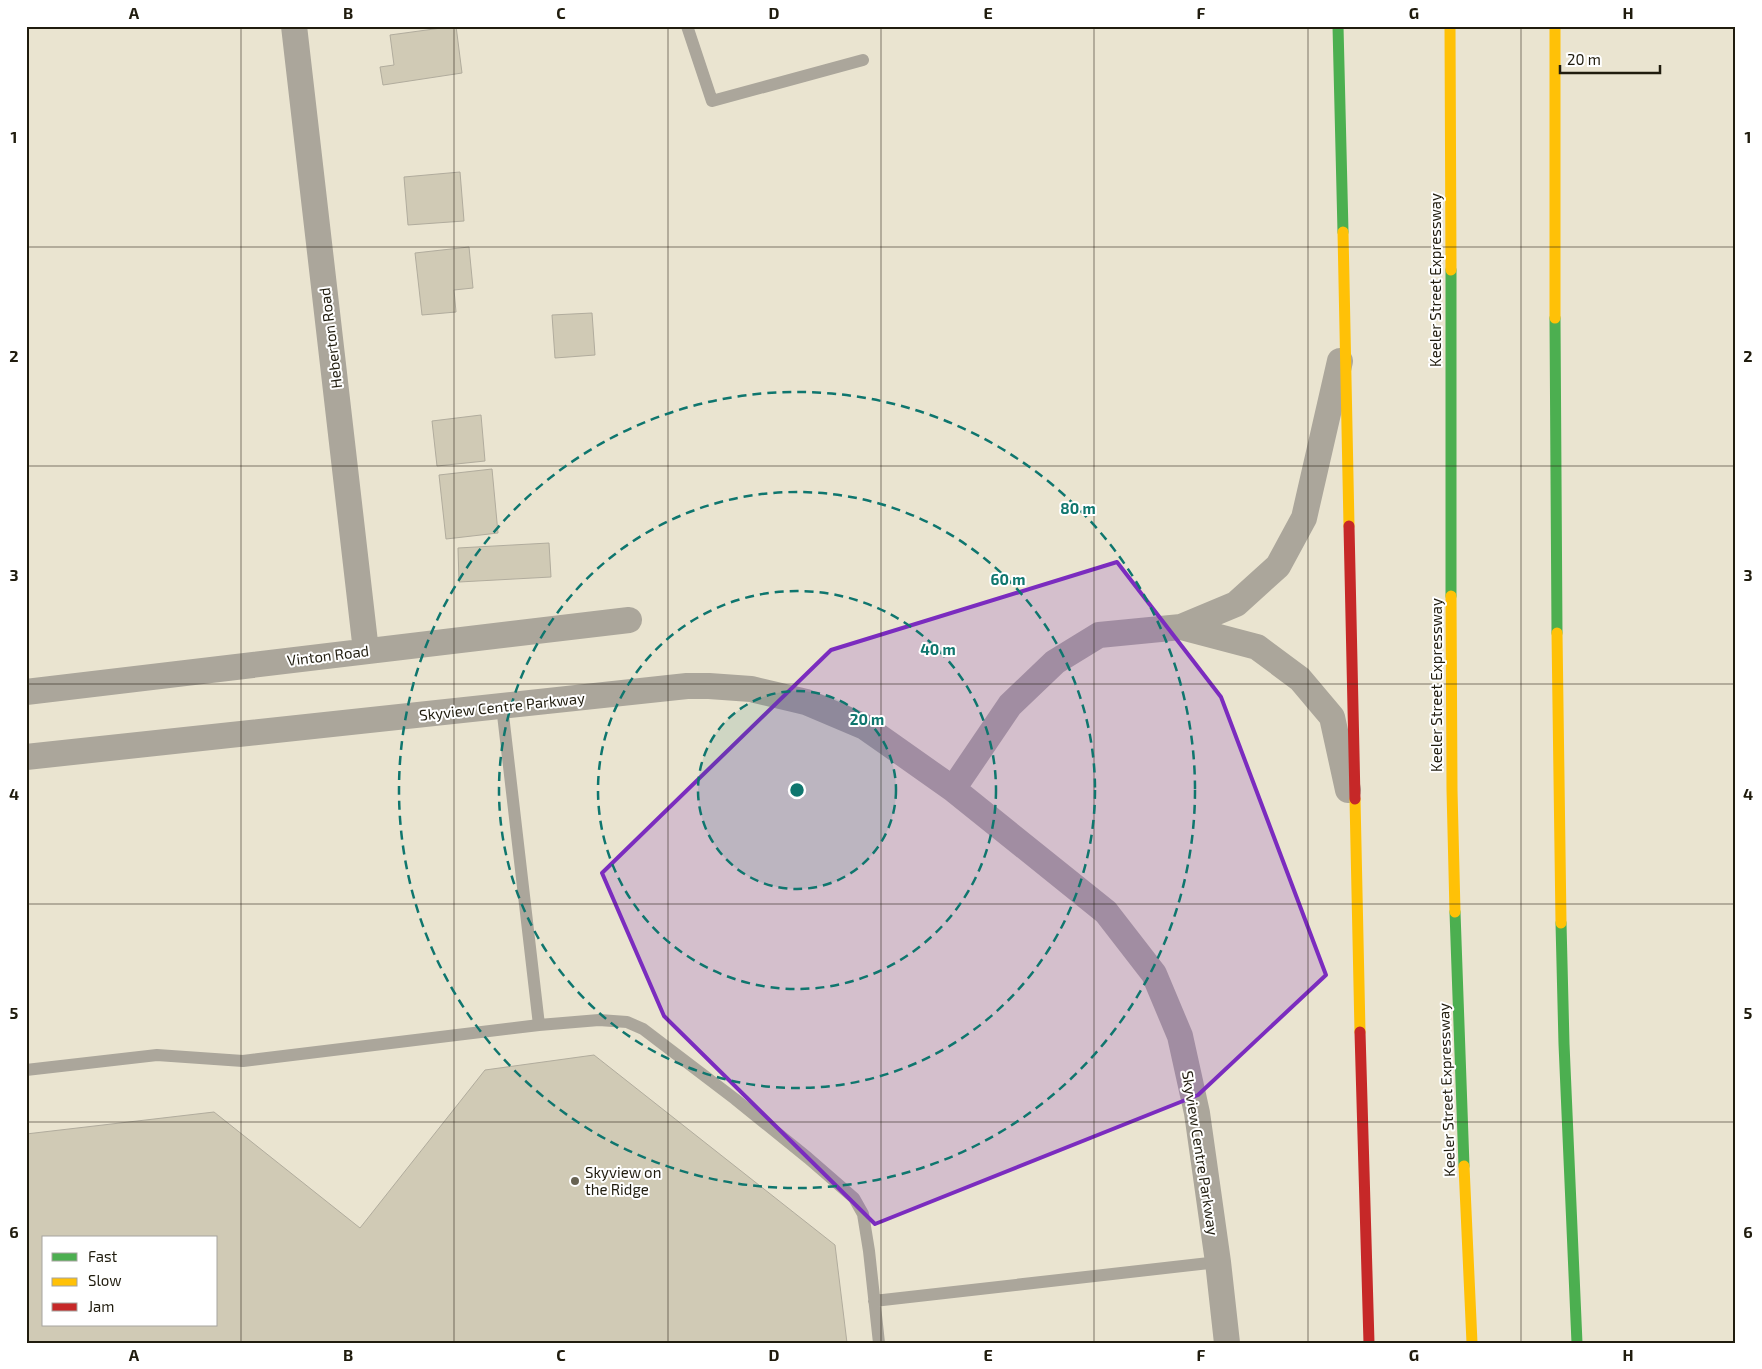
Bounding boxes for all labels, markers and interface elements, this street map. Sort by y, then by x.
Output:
text: A [129,3,140,22]
text: B [343,3,353,22]
text: C [556,3,566,22]
text: D [769,3,780,22]
text: E [983,3,993,22]
text: F [1197,3,1206,22]
text: G [1409,3,1419,22]
text: H [1622,3,1634,22]
scale bar [1560,42,1660,74]
text: 20 m [1567,50,1601,68]
text: 1 [11,127,17,146]
text: 1 [1745,127,1751,146]
street label: Keeler Street Expressway [1426,193,1444,367]
street label: Heberton Road [315,287,345,389]
text: 2 [9,346,19,365]
text: 2 [1743,346,1753,365]
text: 80 m [1060,499,1096,517]
text: 3 [9,565,19,584]
text: 3 [1743,565,1753,584]
text: 60 m [991,570,1025,588]
street label: Keeler Street Expressway [1427,598,1445,772]
text: 40 m [920,640,956,658]
street label: Vinton Road [286,641,370,669]
street label: Skyview Centre Parkway [418,688,586,724]
text: 20 m [850,710,884,728]
centre of rings [788,781,806,799]
text: 4 [9,784,19,803]
text: 4 [1743,784,1753,803]
text: 5 [10,1003,19,1022]
street label: Keeler Street Expressway [1434,1003,1458,1177]
text: 5 [1744,1003,1753,1022]
street label: Skyview Centre Parkway [1179,1069,1223,1237]
place label: Skyview on the Ridge [585,1163,661,1198]
marker: Skyview on the Ridge [569,1175,581,1187]
text: 6 [9,1222,19,1241]
text: 6 [1743,1222,1753,1241]
legend [42,1236,218,1326]
text: Fast [88,1247,118,1265]
text: Slow [88,1271,122,1289]
text: Jam [88,1297,114,1315]
text: A [129,1345,140,1364]
text: B [343,1345,353,1364]
text: C [556,1345,566,1364]
text: D [769,1345,780,1364]
text: E [983,1345,993,1364]
text: F [1197,1345,1206,1364]
text: G [1409,1345,1419,1364]
text: H [1622,1345,1634,1364]

